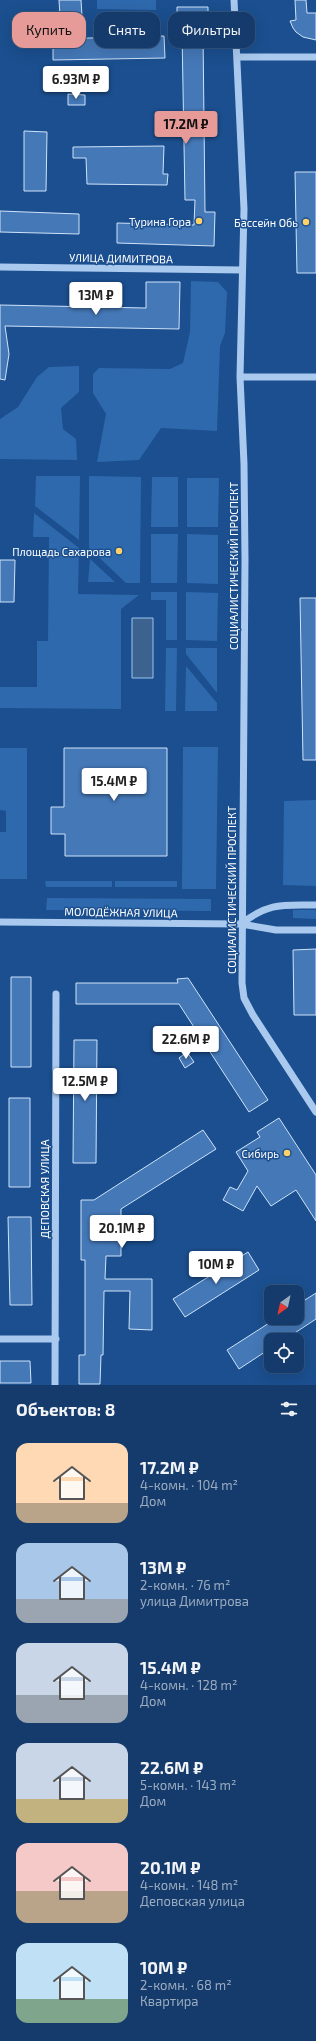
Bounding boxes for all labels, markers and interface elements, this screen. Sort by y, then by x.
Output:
chip: Купить [12,12,86,48]
chip: Снять [94,12,160,48]
chip: Фильтры [168,12,255,48]
pin: 6.93M ₽ [39,66,113,100]
text: 6.93M ₽ [52,71,100,87]
pin: 17.2M ₽ [149,111,223,145]
text: 17.2M ₽ [163,116,209,132]
place label: Турина Гора [129,215,191,229]
marker: Турина Гора [194,216,204,226]
place label: Бассейн Обь [234,216,298,229]
marker: Бассейн Обь [301,217,311,227]
street label: УЛИЦА ДИМИТРОВА [69,251,173,265]
pin: 13M ₽ [68,282,124,316]
text: 13M ₽ [78,287,114,303]
street label: СОЦИАЛИСТИЧЕСКИЙ ПРОСПЕКТ [227,481,240,650]
place label: Площадь Сахарова [12,545,111,558]
marker: Площадь Сахарова [114,546,124,556]
pin: 15.4M ₽ [77,768,151,802]
text: 15.4M ₽ [91,773,137,789]
street label: СОЦИАЛИСТИЧЕСКИЙ ПРОСПЕКТ [225,805,238,974]
street label: МОЛОДЁЖНАЯ УЛИЦА [64,905,178,919]
pin: 22.6M ₽ [149,1026,223,1060]
text: 22.6M ₽ [162,1031,210,1047]
pin: 12.5M ₽ [48,1068,122,1102]
text: 12.5M ₽ [62,1073,108,1089]
street label: ДЕПОВСКАЯ УЛИЦА [38,1139,51,1239]
place label: Сибирь [241,1147,279,1160]
marker: Сибирь [282,1148,292,1158]
pin: 20.1M ₽ [85,1215,159,1249]
text: 20.1M ₽ [99,1220,145,1236]
pin: 10M ₽ [188,1251,244,1285]
text: 10M ₽ [198,1256,234,1272]
north arrow [264,1285,304,1325]
map controls [264,1285,304,1373]
button: locate [264,1333,304,1373]
icon: filters [278,1398,300,1420]
text: Объектов: 8 [16,1399,115,1419]
text: 17.2M ₽ [140,1457,199,1477]
icon: home [48,1459,96,1507]
text: 4-комн. · 104 m² [140,1477,238,1493]
text: Дом [140,1493,166,1509]
text: 13M ₽ [140,1557,186,1577]
icon: home [48,1559,96,1607]
text: 2-комн. · 76 m² [140,1577,230,1593]
text: улица Димитрова [140,1593,249,1609]
text: 15.4M ₽ [140,1657,201,1677]
icon: home [48,1659,96,1707]
text: 4-комн. · 128 m² [140,1677,237,1693]
text: Дом [140,1693,166,1709]
text: 22.6M ₽ [140,1757,203,1777]
icon: home [48,1759,96,1807]
text: 5-комн. · 143 m² [140,1777,236,1793]
text: Дом [140,1793,166,1809]
text: 20.1M ₽ [140,1857,201,1877]
icon: home [48,1859,96,1907]
text: 4-комн. · 148 m² [140,1877,238,1893]
text: Деповская улица [140,1893,245,1909]
text: 10M ₽ [140,1957,187,1977]
icon: home [48,1959,96,2007]
text: 2-комн. · 68 m² [140,1977,232,1993]
text: Квартира [140,1993,199,2009]

